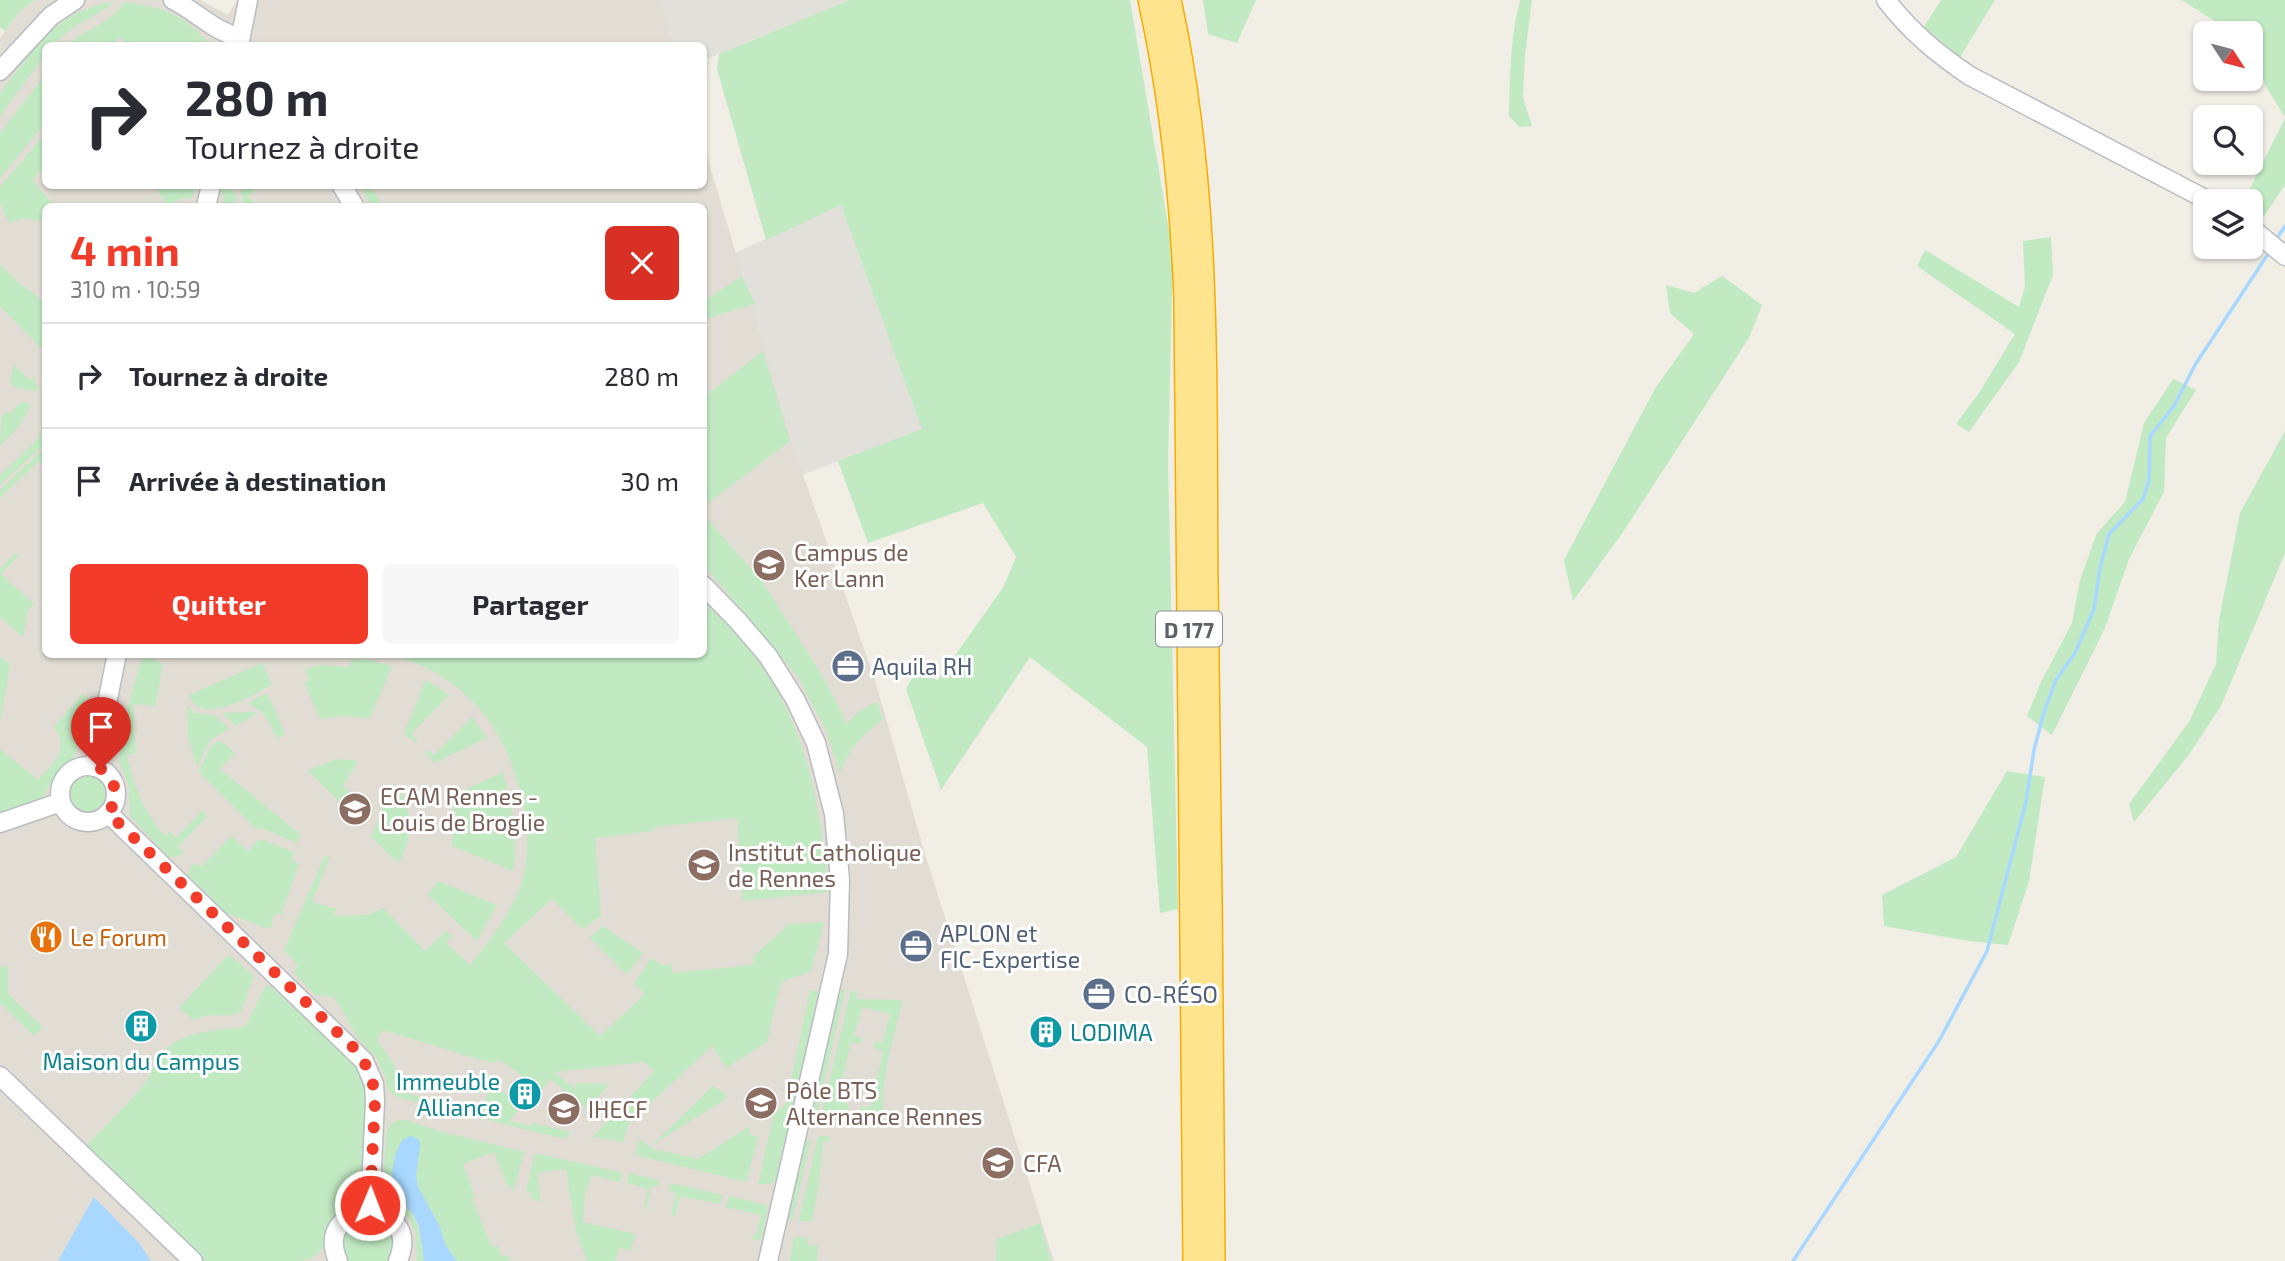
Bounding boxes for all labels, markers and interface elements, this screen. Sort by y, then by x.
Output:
north arrow [2193,21,2263,91]
map controls [2193,21,2263,259]
text: 280 m [185,67,329,126]
icon: right [70,70,161,161]
button: search [2193,105,2263,175]
text: Tournez à droite [185,127,419,165]
button: layers [2193,189,2263,259]
text: 4 min [70,224,180,274]
button: close [605,226,679,300]
text: 310 m · 10:59 [70,275,201,303]
icon: right [70,357,108,395]
text: Tournez à droite [129,360,328,391]
text: 280 m [604,360,679,391]
icon: arrive [70,462,108,500]
text: Arrivée à destination [129,465,386,496]
text: 30 m [620,465,679,496]
place label: Campus de Ker Lann [794,538,909,592]
school or university icon: Campus de Ker Lann [750,546,788,584]
button: Quitter [70,564,368,644]
button: Partager [382,564,679,644]
road number: D 177 [1156,612,1222,646]
office icon: Aquila RH [829,647,867,685]
place label: Aquila RH [872,652,972,680]
pin [71,697,131,769]
icon: arrive [82,708,120,746]
place label: ECAM Rennes - Louis de Broglie [380,782,545,836]
school or university icon: ECAM Rennes - Louis de Broglie [336,790,374,828]
place label: Institut Catholique de Rennes [728,838,921,892]
school or university icon: Institut Catholique de Rennes [685,846,723,884]
restaurant icon: Le Forum [27,918,65,956]
place label: APLON et FIC-Expertise [940,919,1080,973]
place label: Le Forum [70,923,167,951]
office icon: APLON et FIC-Expertise [897,927,935,965]
office icon: CO-RÉSO [1080,975,1118,1013]
place label: CO-RÉSO [1124,980,1218,1008]
building icon: Maison du Campus [122,1007,160,1045]
building icon: LODIMA [1027,1013,1065,1051]
place label: LODIMA [1070,1018,1153,1046]
place label: Maison du Campus [42,1047,240,1075]
place label: Immeuble Alliance [396,1067,500,1121]
building icon: Immeuble Alliance [506,1075,544,1113]
place label: Pôle BTS Alternance Rennes [786,1076,982,1130]
school or university icon: Pôle BTS Alternance Rennes [742,1084,780,1122]
school or university icon: IHECF [545,1090,583,1128]
place label: IHECF [588,1095,648,1123]
school or university icon: CFA [979,1144,1017,1182]
place label: CFA [1023,1149,1062,1177]
position arrow [333,1168,407,1242]

